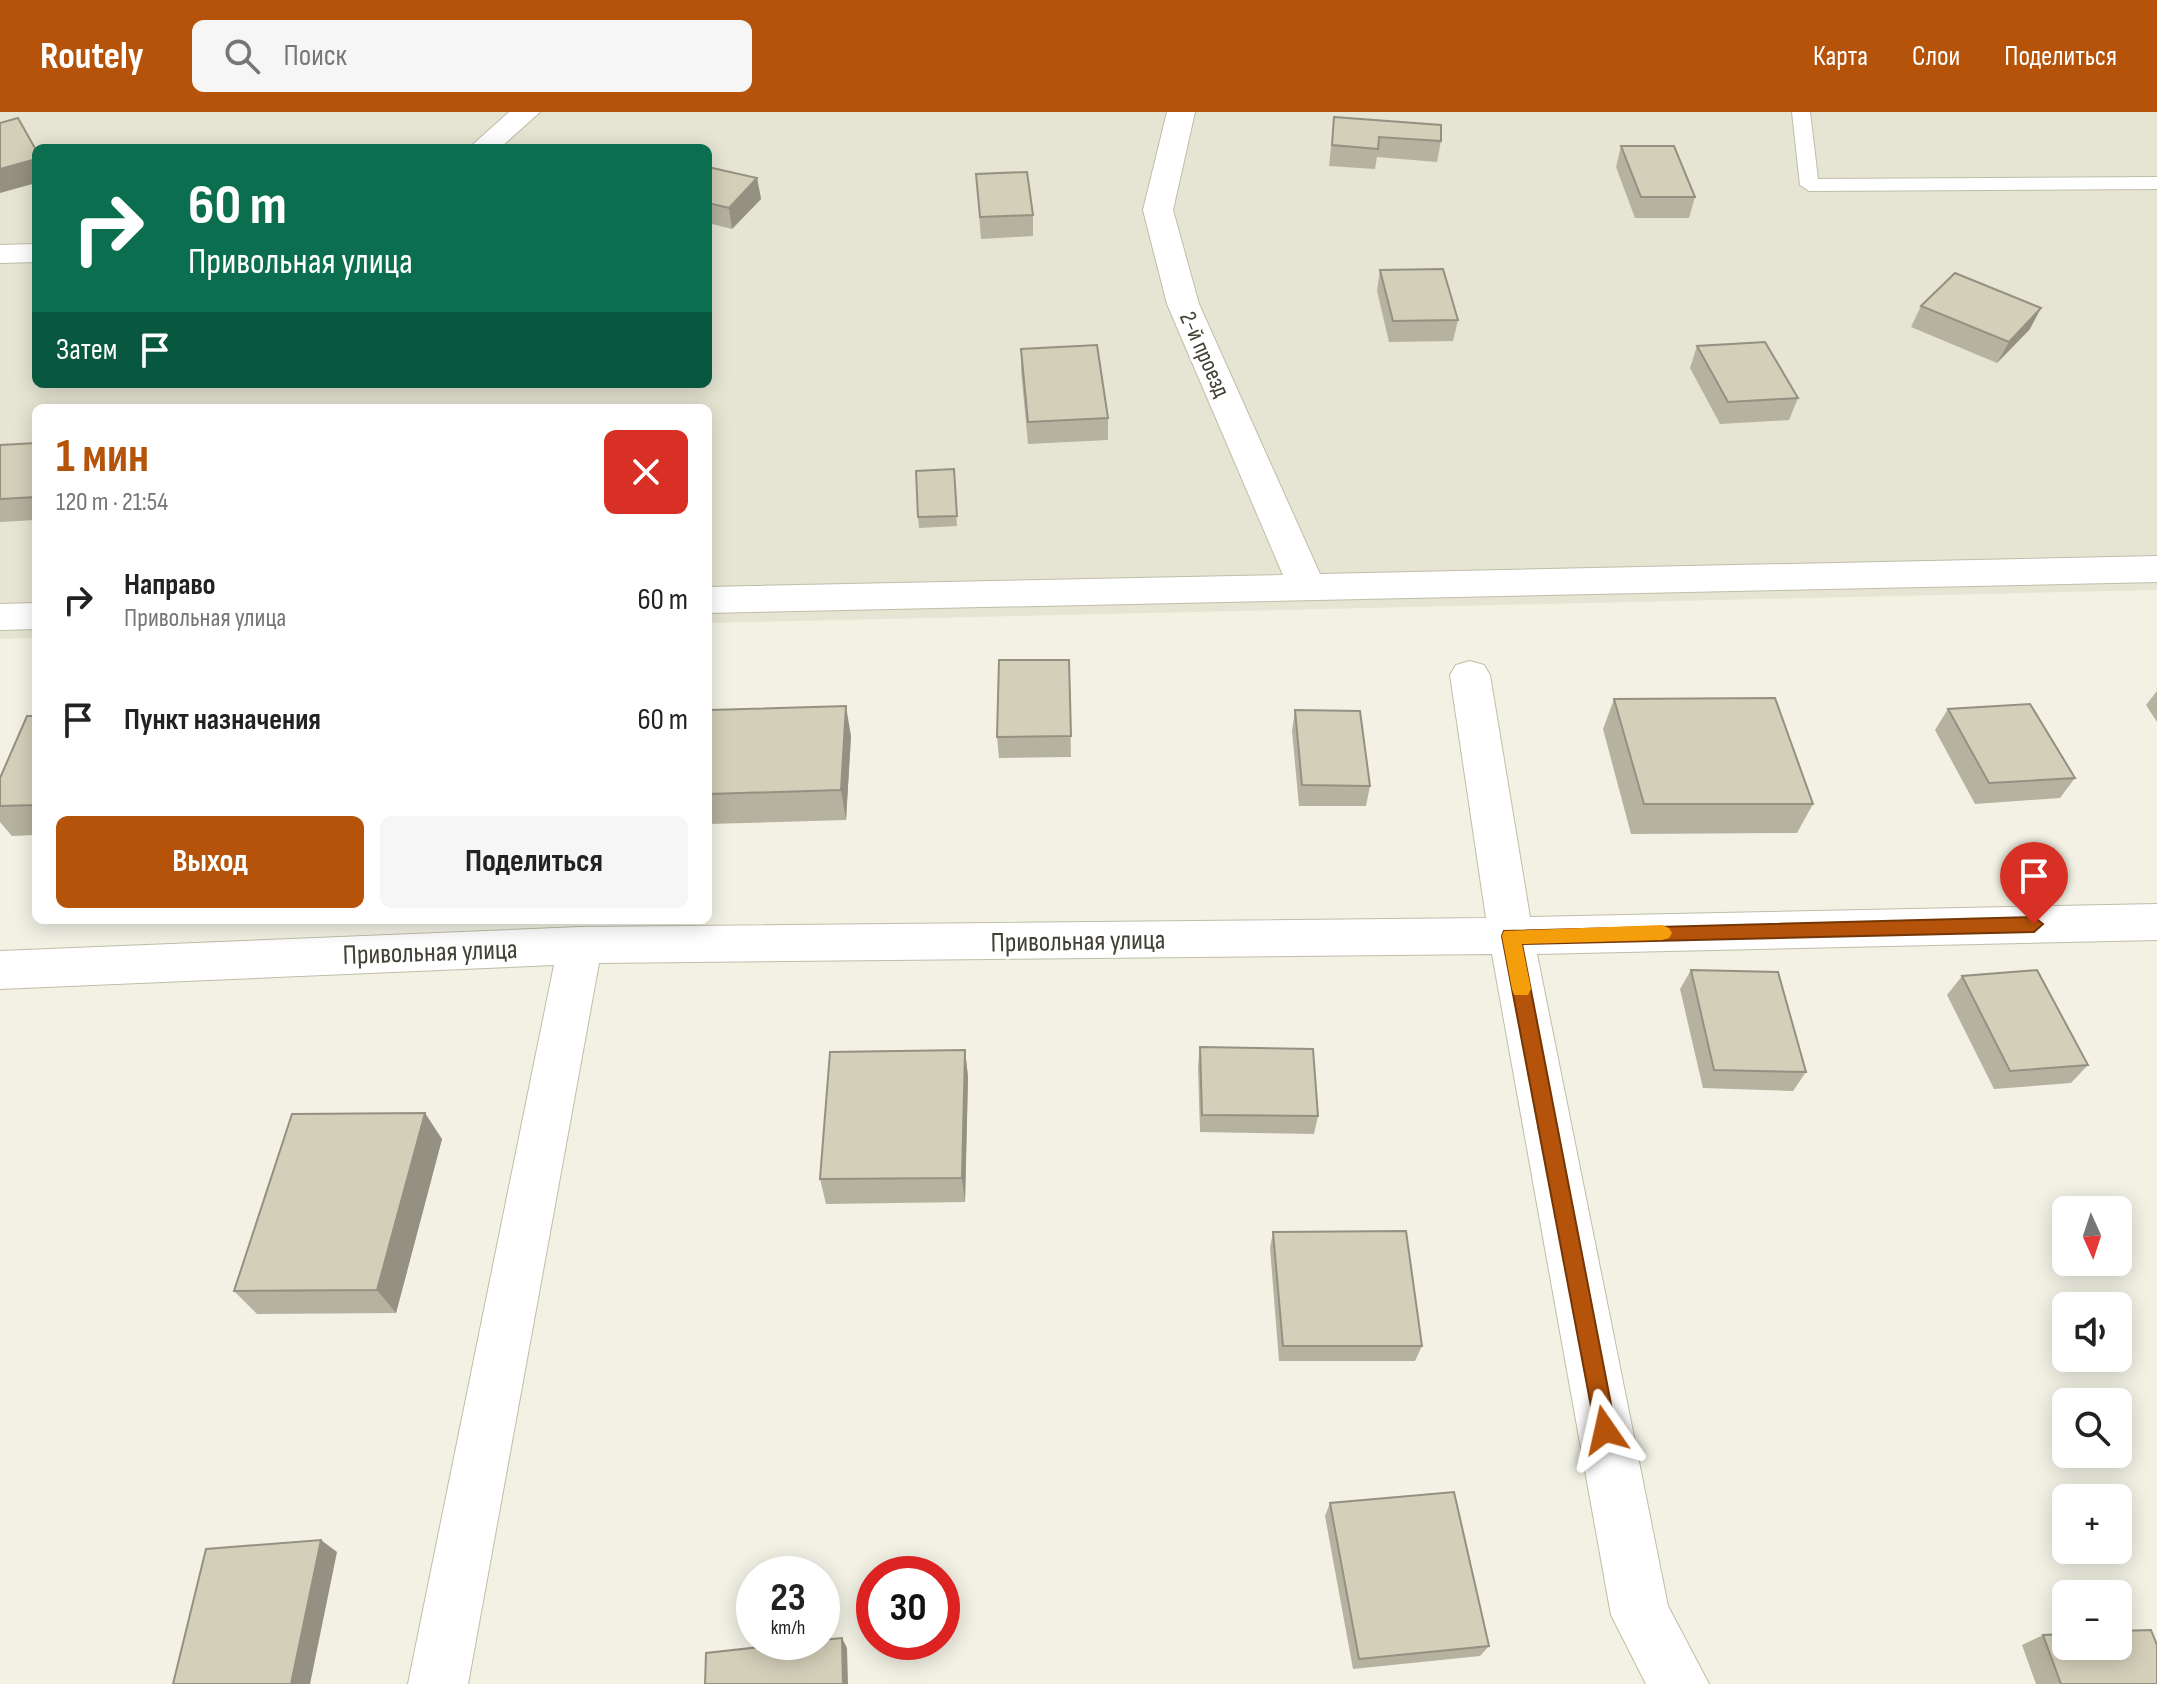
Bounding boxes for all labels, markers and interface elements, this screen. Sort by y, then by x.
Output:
search box [192,20,752,92]
text: Routely [40,34,144,79]
icon: search [220,34,264,78]
text: Поиск [284,38,347,74]
text: Карта [1813,40,1868,73]
text: Слои [1912,40,1960,73]
text: Поделиться [2004,40,2117,73]
text: 60 m [188,173,287,240]
icon: right [56,176,160,280]
text: Привольная улица [188,241,413,284]
street label: 2-й проезд [1173,307,1236,401]
icon: arrive [133,328,177,372]
text: Затем [56,332,117,368]
text: 1 мин [56,428,149,485]
button: close [604,430,688,514]
text: 120 m · 21:54 [56,487,168,518]
text: Направо [124,567,216,603]
icon: right [56,578,100,622]
text: 60 m [637,582,688,618]
text: Привольная улица [124,603,286,634]
icon: arrive [56,698,100,742]
text: Пункт назначения [124,702,321,738]
text: 60 m [637,702,688,738]
button: Выход [56,816,364,908]
button: Поделиться [380,816,688,908]
pin [2000,842,2068,924]
icon: arrive [2012,854,2056,898]
street label: Привольная улица [990,923,1166,960]
street label: Привольная улица [342,933,518,972]
north arrow [2052,1196,2132,1276]
map controls [2052,1196,2132,1660]
button: sound [2052,1292,2132,1372]
position arrow [1563,1388,1647,1472]
button: search [2052,1388,2132,1468]
button: + [2052,1484,2132,1564]
speed limit sign: 30 [856,1556,960,1660]
text: 23 [770,1574,806,1622]
button: − [2052,1580,2132,1660]
text: km/h [771,1616,805,1640]

